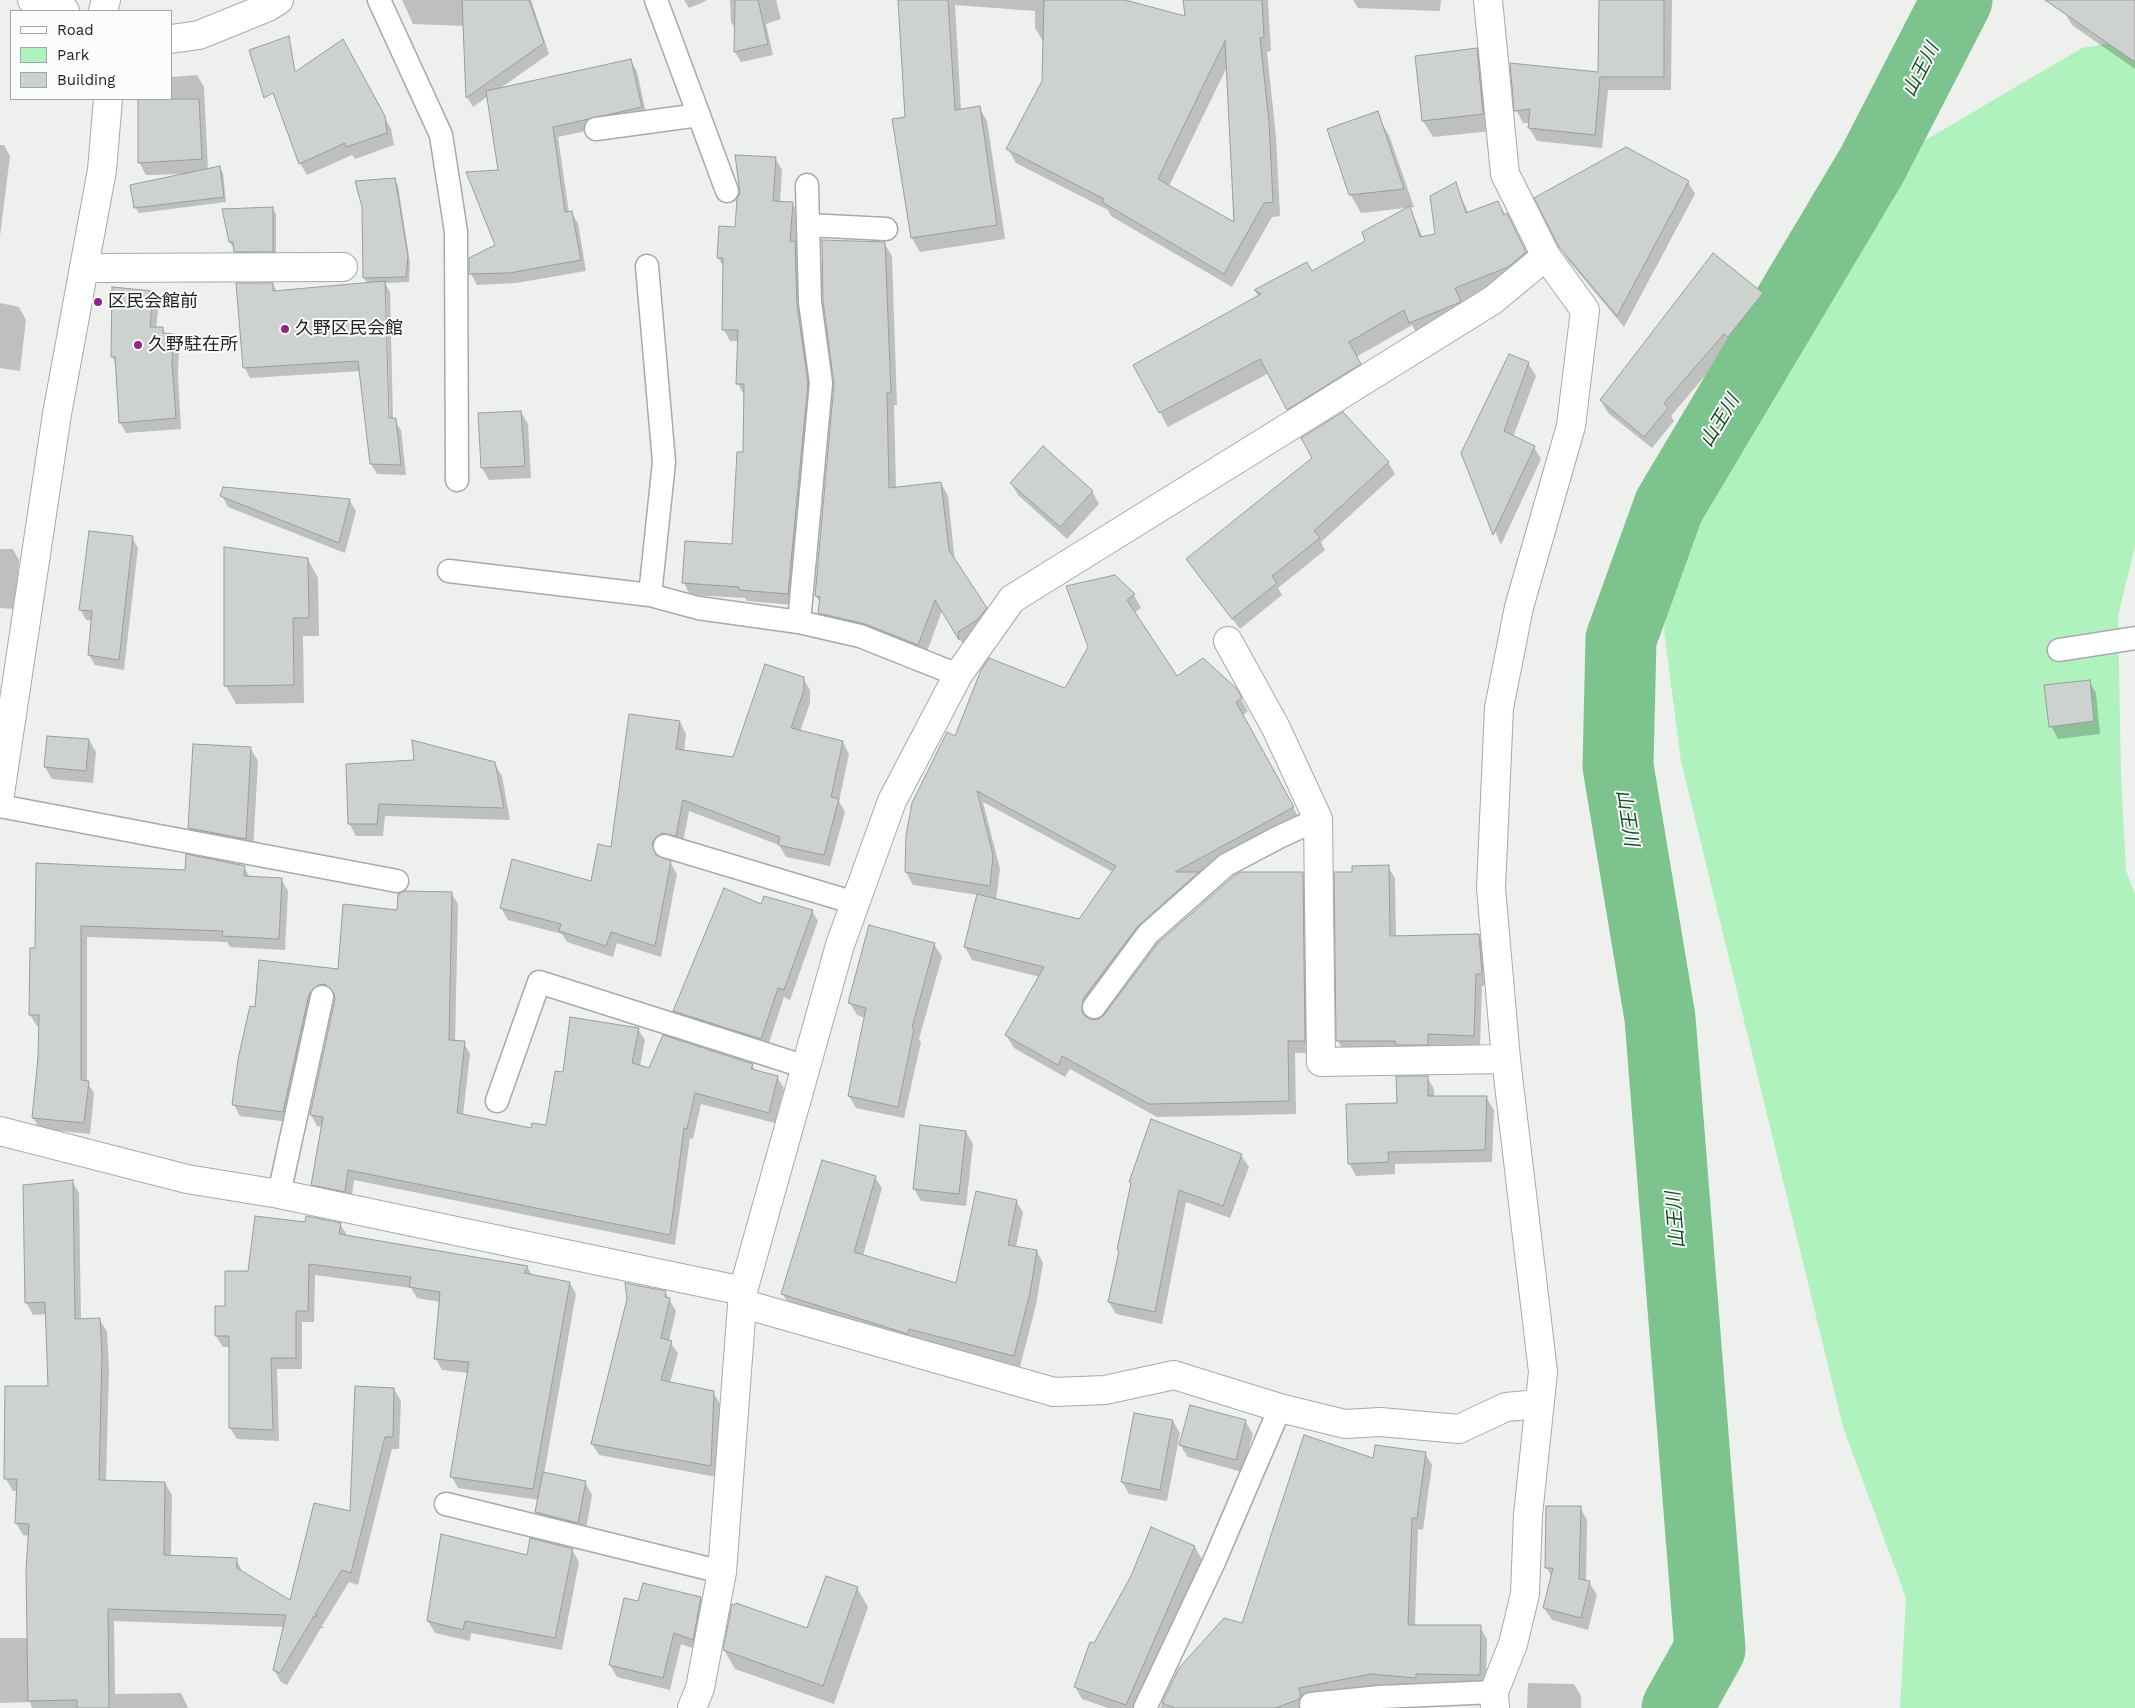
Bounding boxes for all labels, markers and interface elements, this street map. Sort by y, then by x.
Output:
legend [10,10,172,100]
text: Road [57,21,94,39]
water label: 山王川 [1898,39,1944,101]
text: Park [57,46,89,64]
text: Building [57,71,115,89]
place label: 区民会館前 [108,291,198,313]
marker: 区民会館前 [92,296,104,308]
place label: 久野区民会館 [295,318,403,340]
marker: 久野区民会館 [279,323,291,335]
place label: 久野駐在所 [148,334,238,356]
marker: 久野駐在所 [132,339,144,351]
water label: 山王川 [1696,391,1744,451]
water label: 山王川 [1611,788,1643,848]
water label: 山王川 [1662,1191,1690,1249]

